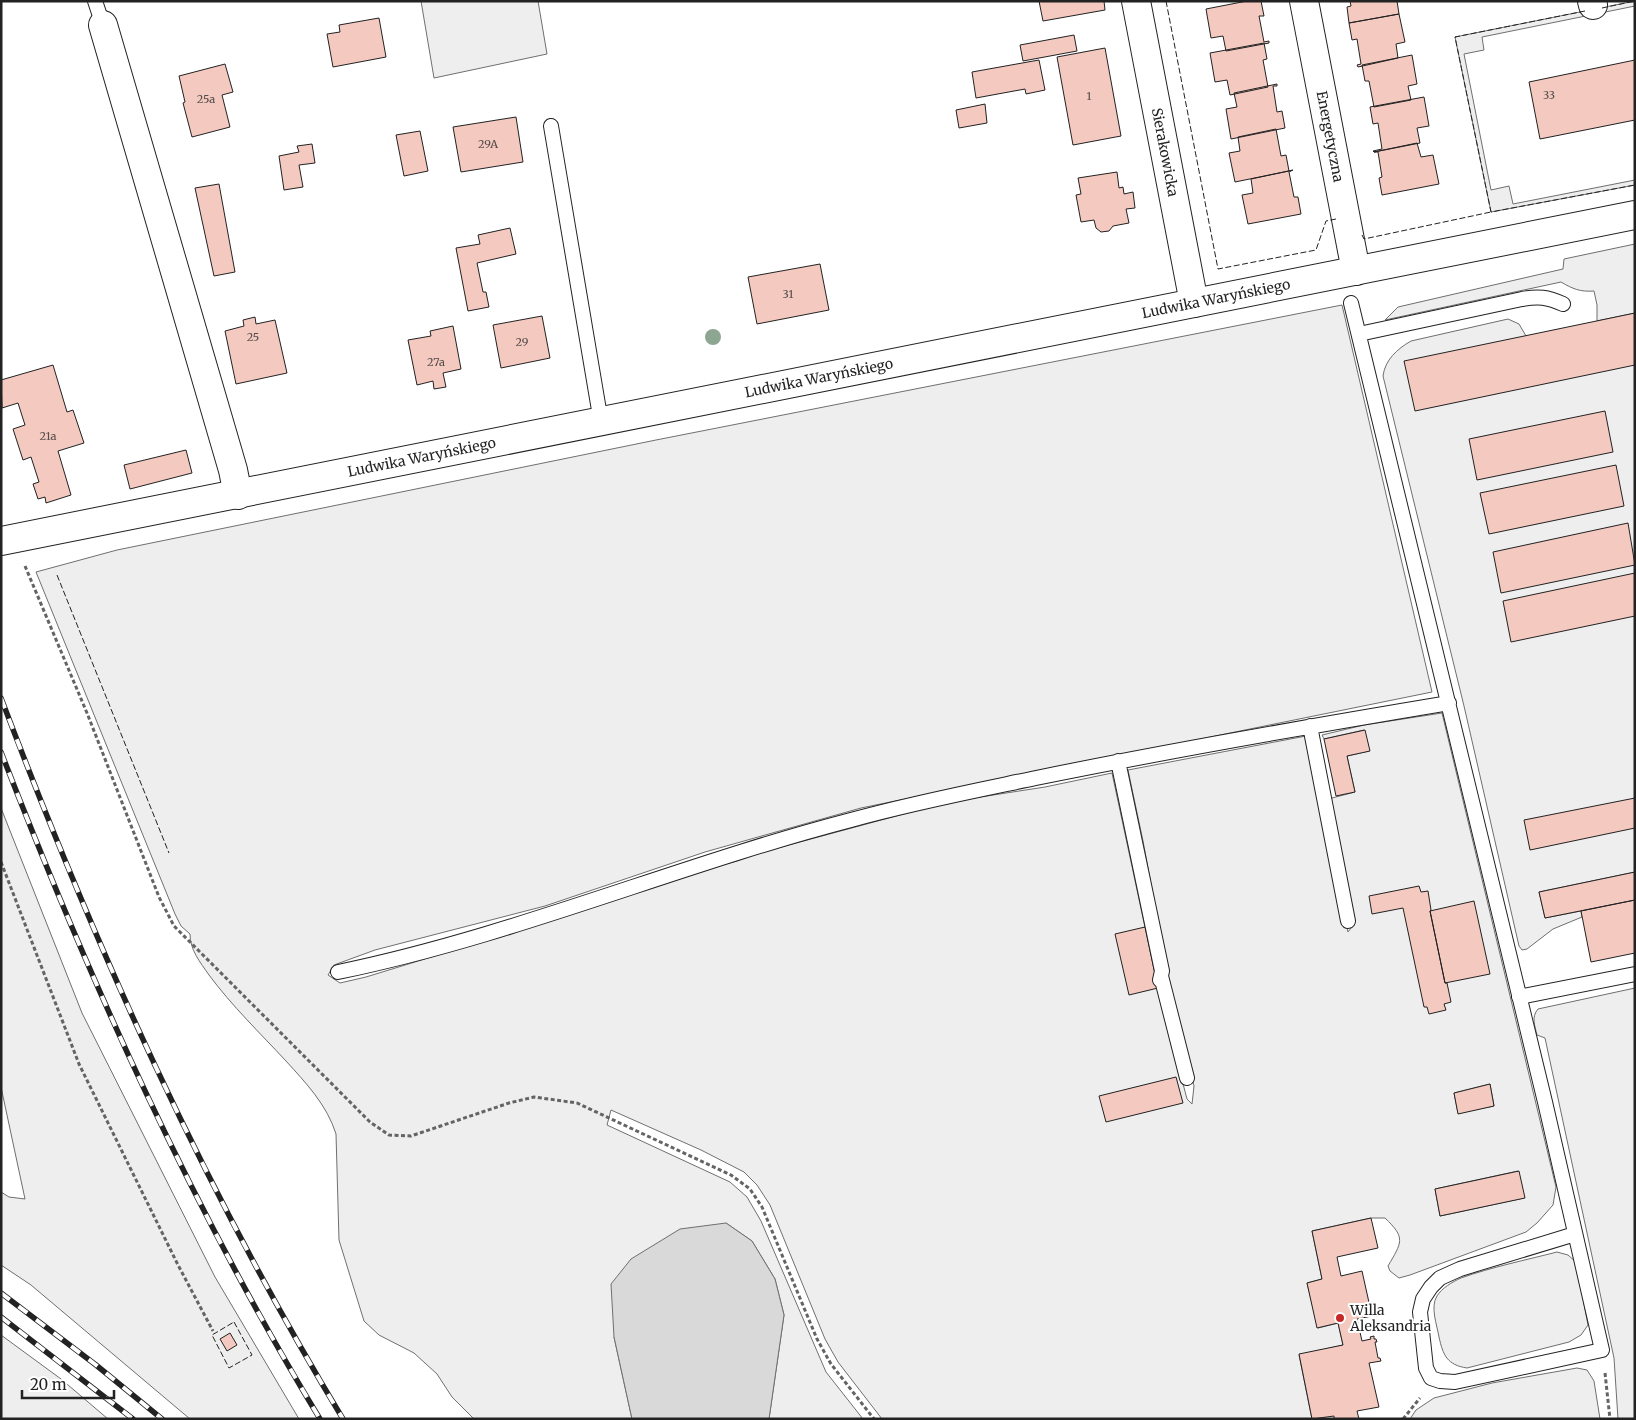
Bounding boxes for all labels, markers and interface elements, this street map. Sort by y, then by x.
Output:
house number: 33 [1543,88,1555,102]
house number: 1 [1087,89,1092,103]
street label: Energetyczna [1313,89,1348,184]
house number: 25a [197,92,215,106]
street label: Sierakowicka [1148,106,1182,199]
house number: 29A [478,137,498,151]
street label: Ludwika Waryńskiego [1140,275,1292,322]
house number: 31 [783,287,793,301]
house number: 25 [247,330,259,344]
house number: 29 [516,335,529,349]
street label: Ludwika Waryńskiego [743,354,895,401]
house number: 27a [427,355,445,369]
house number: 21a [39,429,57,443]
street label: Ludwika Waryńskiego [346,433,497,481]
place label: Willa Aleksandria [1349,1301,1432,1335]
marker: Willa Aleksandria [1334,1312,1346,1324]
scale bar [22,1368,115,1400]
text: 20 m [30,1375,67,1394]

